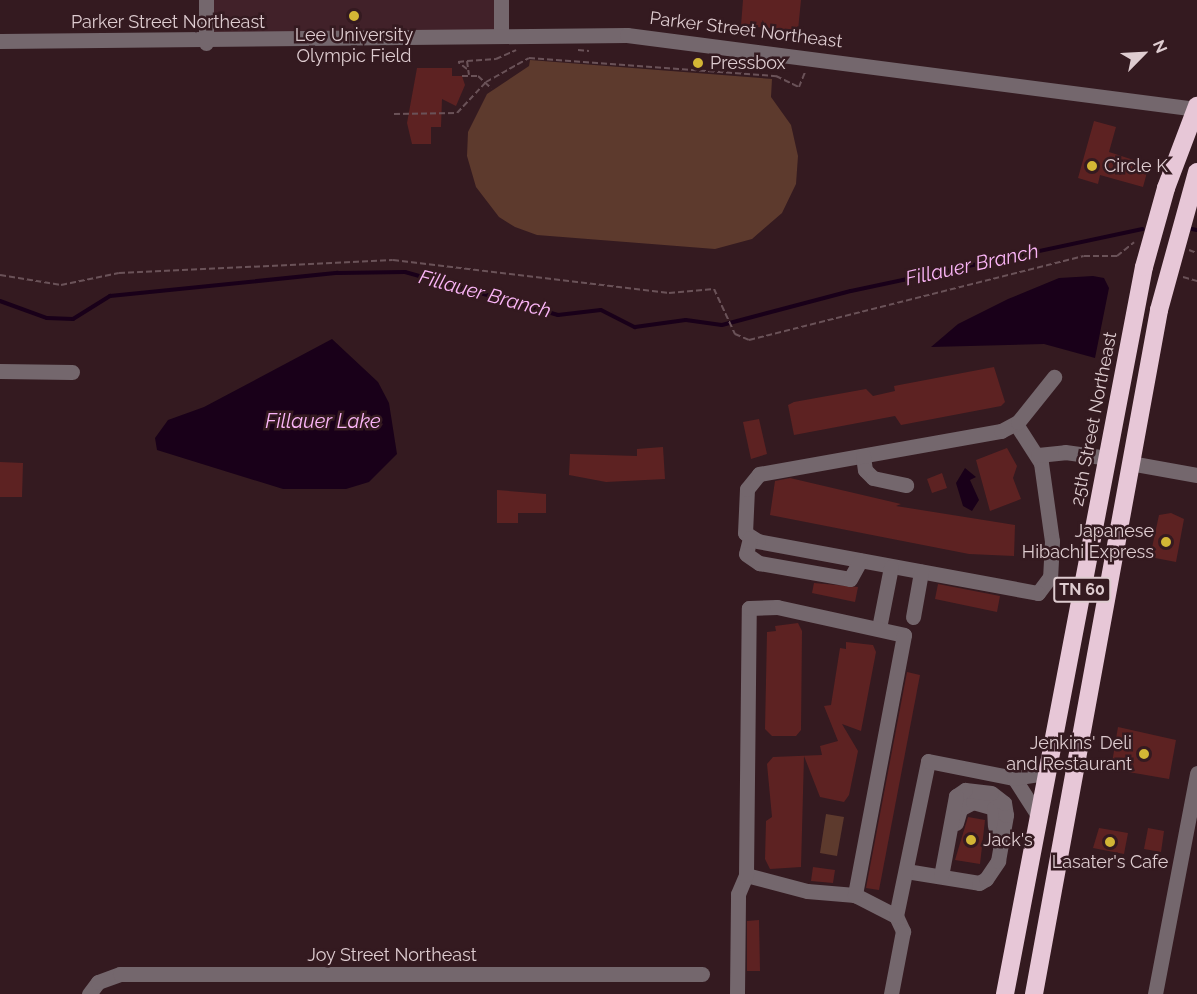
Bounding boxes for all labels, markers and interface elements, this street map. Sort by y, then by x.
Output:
street label: Parker Street Northeast [648,7,844,53]
marker: Lee University Olympic Field [347,9,361,23]
street label: Parker Street Northeast [71,11,265,33]
north arrow [1113,24,1173,84]
place label: Lee University Olympic Field [295,25,413,68]
text: N [1149,37,1171,56]
place label: Pressbox [710,52,786,74]
marker: Pressbox [691,56,705,70]
place label: Circle K [1104,155,1168,177]
marker: Circle K [1085,159,1099,173]
water label: Fillauer Branch [903,239,1041,291]
water label: Fillauer Branch [416,265,554,323]
street label: 25th Street Northeast [1066,330,1122,508]
water label: Fillauer Lake [265,409,381,433]
place label: Japanese Hibachi Express [1022,521,1154,564]
marker: Japanese Hibachi Express [1159,535,1173,549]
road number: TN 60 [1052,577,1112,603]
place label: Jenkins' Deli and Restaurant [1006,733,1132,776]
marker: Jenkins' Deli and Restaurant [1137,747,1151,761]
place label: Jack's [983,829,1033,851]
marker: Jack's [964,833,978,847]
marker: Lasater's Cafe [1103,835,1117,849]
place label: Lasater's Cafe [1052,851,1168,873]
street label: Joy Street Northeast [307,944,477,966]

